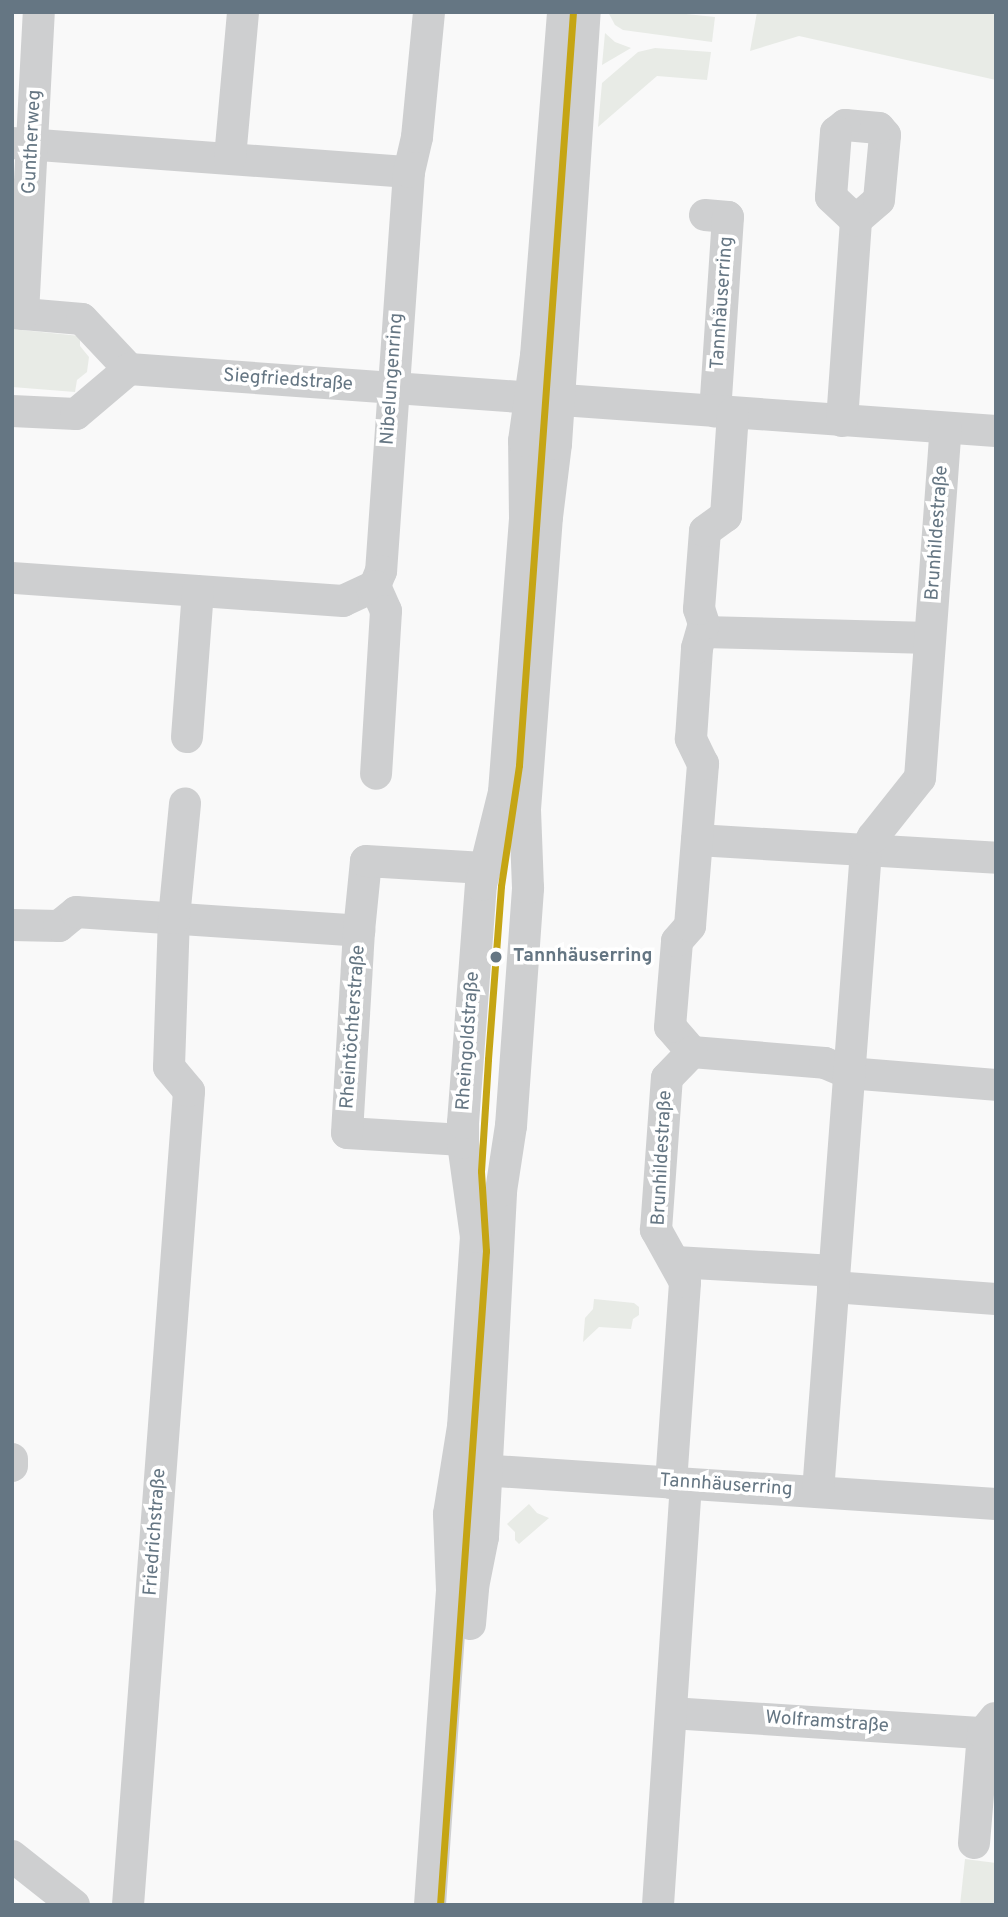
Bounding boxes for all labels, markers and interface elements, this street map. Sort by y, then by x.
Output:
street label: Guntherweg [19,89,47,195]
street label: Tannhäuserring [707,236,739,370]
street label: Nibelungenring [377,312,409,446]
street label: Siegfriedstraße [222,365,354,397]
street label: Brunhildestraße [922,465,954,601]
street label: Rheintöchterstraße [337,944,371,1110]
marker: Tannhäuserring [485,946,507,968]
place label: Tannhäuserring [513,946,653,968]
street label: Rheingoldstraße [453,971,485,1111]
street label: Brunhildestraße [648,1090,678,1226]
street label: Friedrichstraße [140,1467,172,1597]
street label: Tannhäuserring [659,1470,793,1502]
street label: Wolframstraße [765,1707,889,1739]

